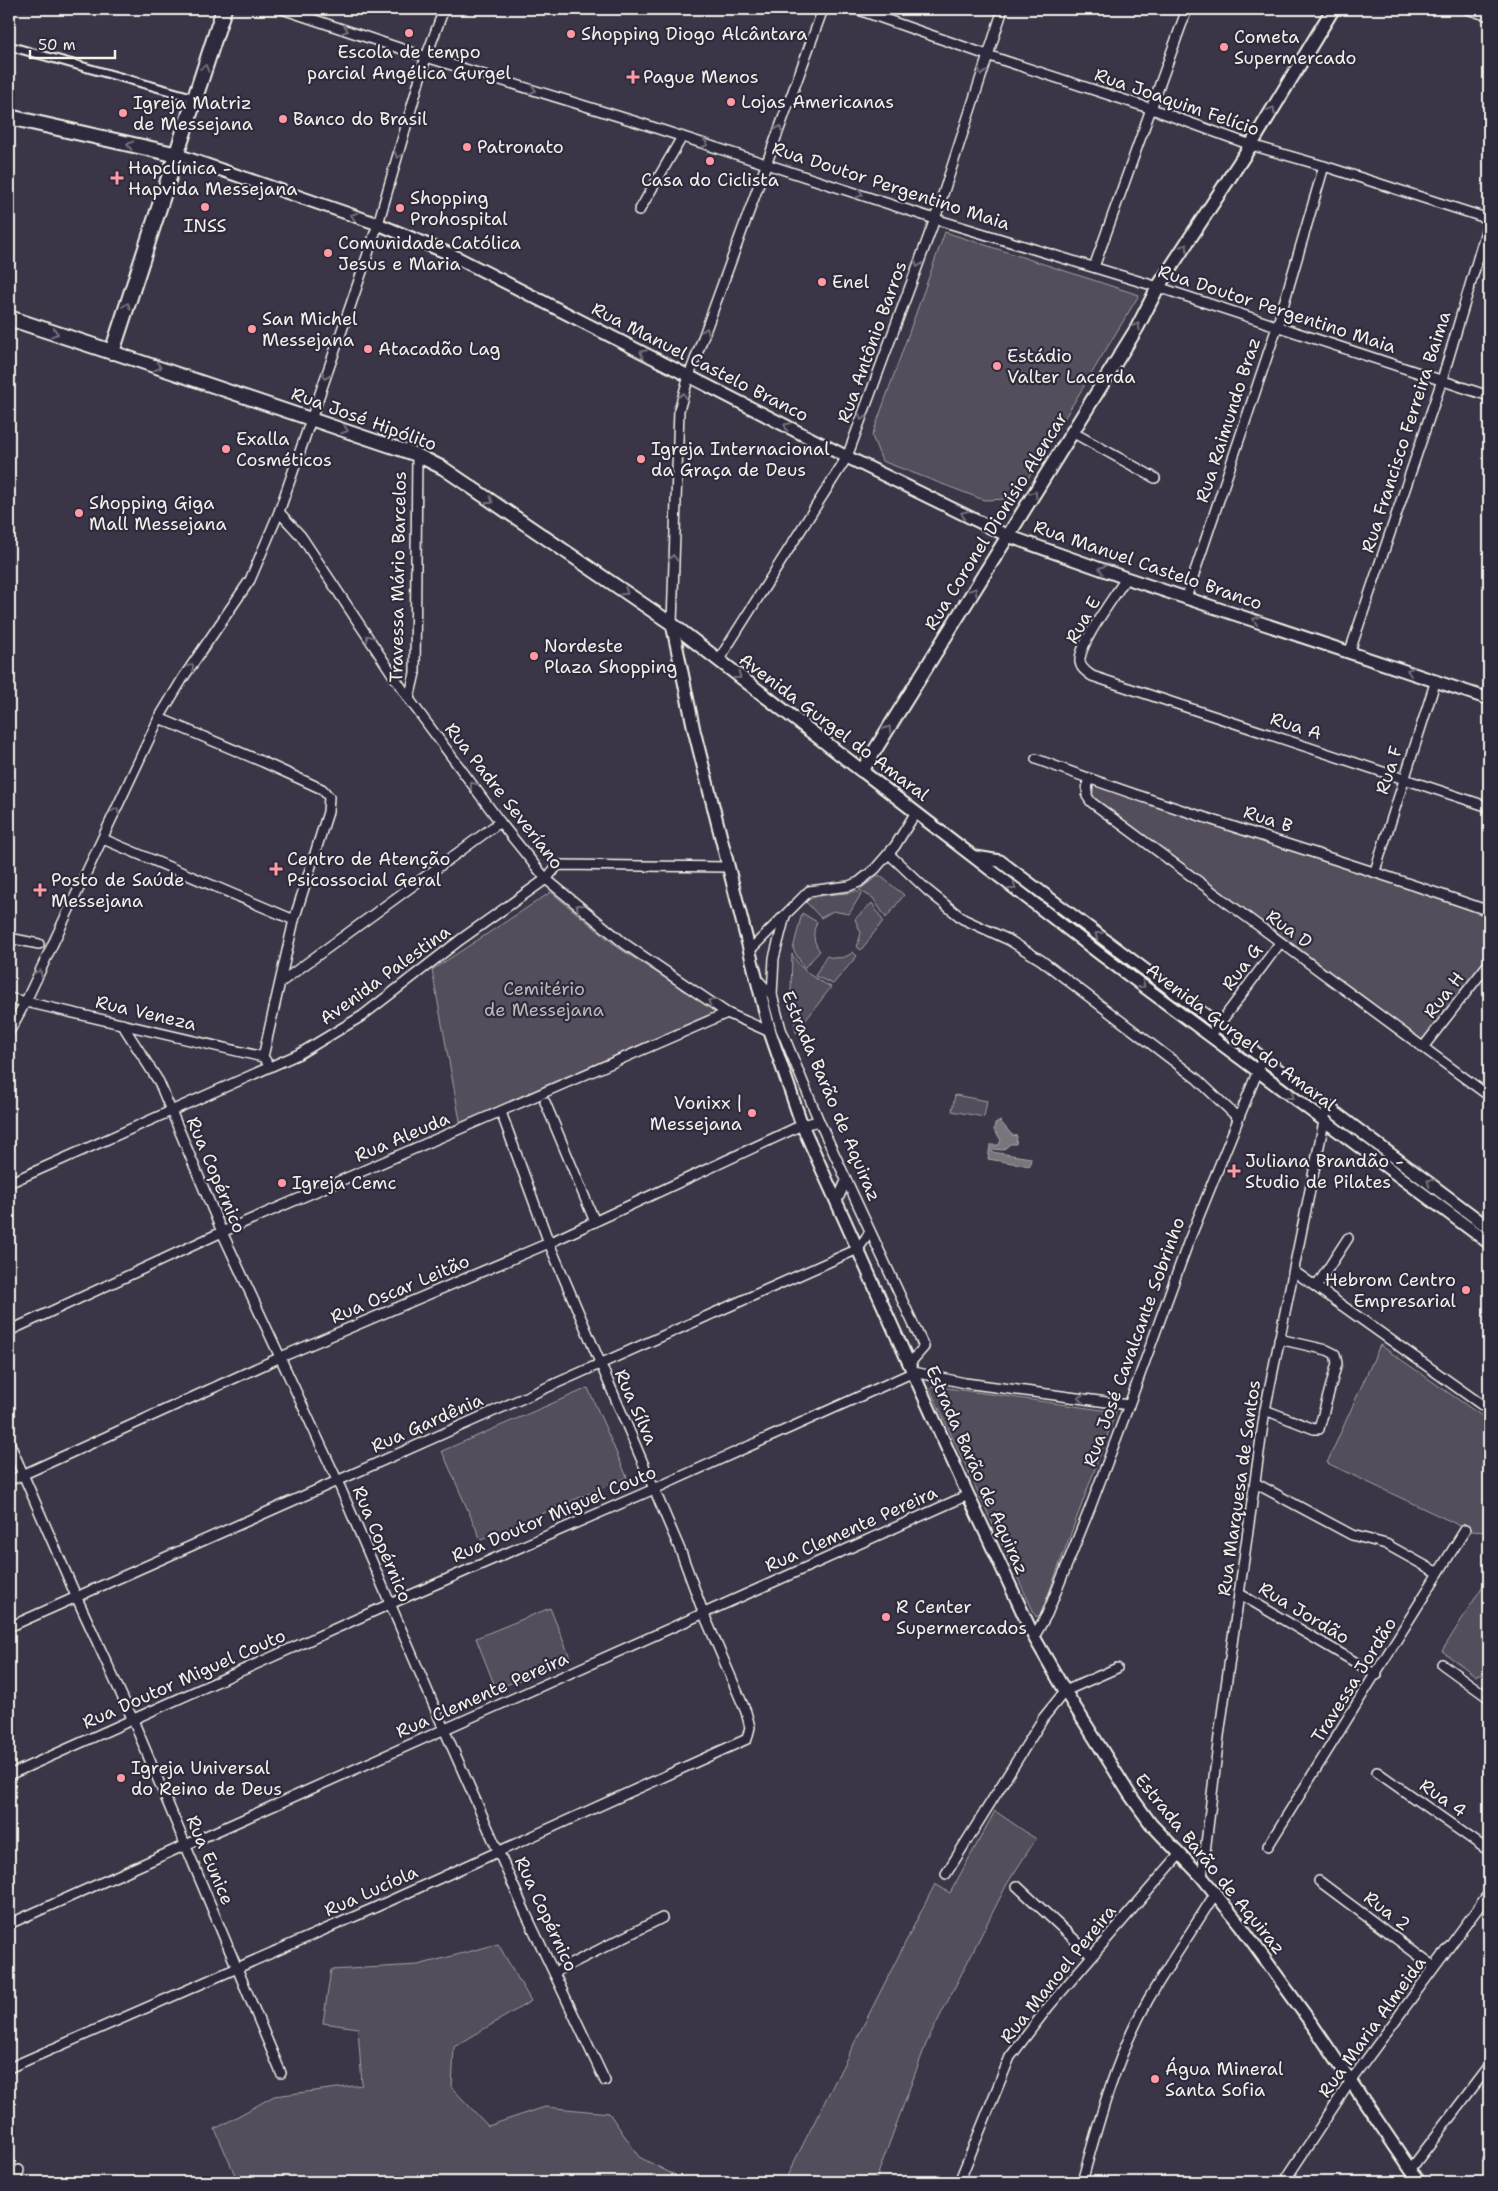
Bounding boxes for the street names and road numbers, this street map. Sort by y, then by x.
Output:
street label: Rua Joaquim Felício [1091,62,1263,142]
street label: Rua Doutor Pergentino Maia [769,136,1013,236]
street label: Rua Antônio Barros [832,258,912,426]
street label: Rua Doutor Pergentino Maia [1155,259,1399,359]
street label: Rua Manuel Castelo Branco [587,297,813,427]
street label: Rua Francisco Ferreira Baima [1356,308,1456,556]
street label: Rua Raimundo Braz [1190,334,1266,506]
street label: Rua José Hipólito [288,382,440,456]
street label: Rua Coronel Dionísio Alencar [919,407,1073,635]
street label: Travessa Mário Barcelos [384,471,412,683]
street label: Rua Manuel Castelo Branco [1030,515,1266,615]
street label: Rua E [1060,592,1106,648]
street label: Avenida Gurgel do Amaral [734,648,934,807]
street label: Rua A [1267,706,1325,746]
street label: Rua Padre Severíano [439,718,569,874]
street label: Rua F [1370,743,1408,797]
street label: Rua B [1240,800,1296,838]
street label: Rua D [1261,904,1317,954]
street label: Avenida Palestina [315,920,455,1030]
street label: Rua G [1216,938,1268,995]
street label: Avenida Gurgel do Amaral [1141,958,1341,1117]
street label: Rua H [1418,967,1470,1023]
street label: Estrada Barão de Aquiraz [776,987,886,1205]
street label: Rua Veneza [93,990,199,1036]
street label: Rua Aleuda [351,1106,453,1168]
street label: Rua Copérnico [181,1113,251,1237]
street label: Rua José Cavalcante Sobrinho [1078,1214,1190,1470]
street label: Rua Oscar Leitão [327,1249,473,1329]
street label: Estrada Barão de Aquiraz [920,1362,1034,1578]
street label: Rua Sílva [609,1366,663,1448]
street label: Rua Marquesa de Santos [1212,1378,1266,1598]
street label: Rua Gardênia [367,1388,487,1458]
street label: Rua Doutor Miguel Couto [448,1460,660,1568]
street label: Rua Clemente Pereira [761,1480,941,1578]
street label: Rua Copérnico [347,1482,417,1606]
street label: Rua Jordão [1254,1576,1354,1650]
street label: Travessa Jordão [1306,1613,1402,1747]
street label: Rua Doutor Miguel Couto [79,1623,289,1735]
street label: Rua Clemente Pereira [392,1646,572,1744]
street label: Estrada Barão de Aquiraz [1129,1768,1291,1960]
street label: Rua 4 [1415,1773,1471,1823]
street label: Rua Eunice [180,1812,240,1908]
street label: Rua Copérnico [509,1853,583,1975]
street label: Rua Lucíola [321,1860,421,1922]
street label: Rua 2 [1359,1886,1415,1936]
street label: Rua Manoel Pereira [995,1900,1121,2048]
street label: Rua Maria Almeida [1313,1952,1431,2102]

